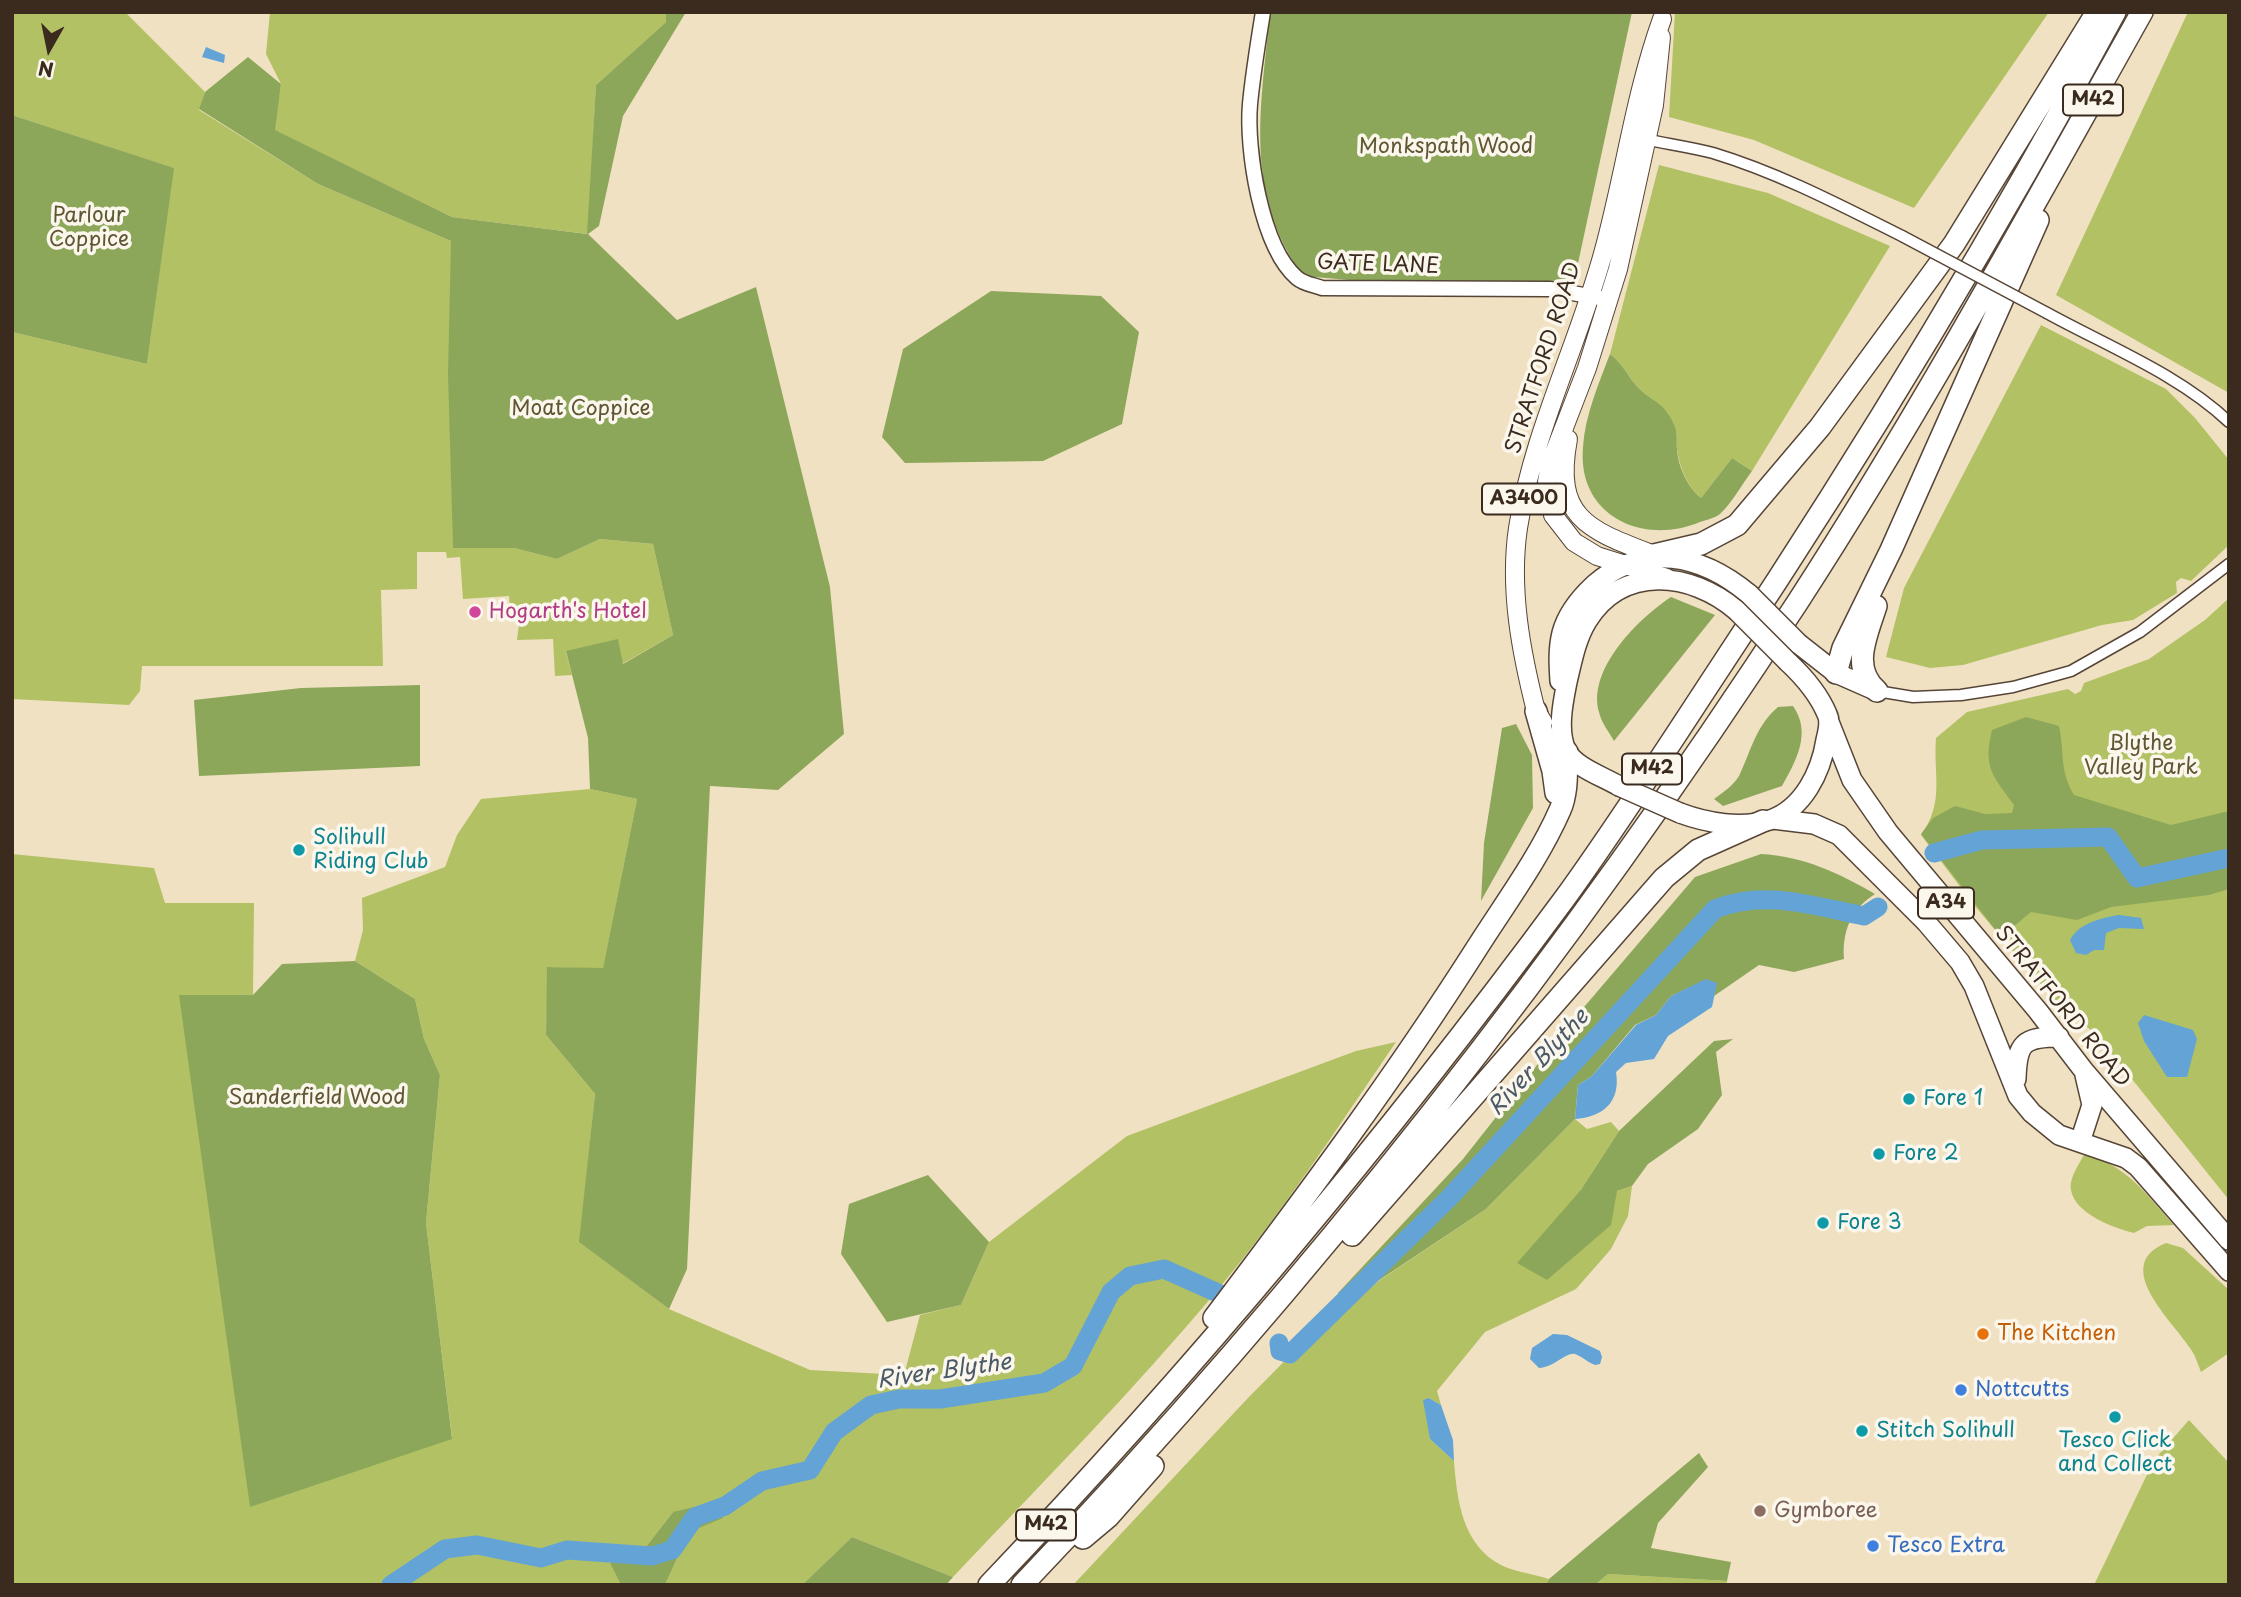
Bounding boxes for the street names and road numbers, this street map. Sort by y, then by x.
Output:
road number: M42 [2063,85,2123,116]
street label: GATE LANE [1316,250,1440,280]
street label: STRATFORD ROAD [1501,259,1587,457]
road number: A3400 [1482,484,1566,514]
road number: M42 [1622,754,1682,784]
road number: A34 [1918,888,1974,918]
street label: STRATFORD ROAD [1989,921,2135,1093]
road number: M42 [1016,1510,1076,1540]

